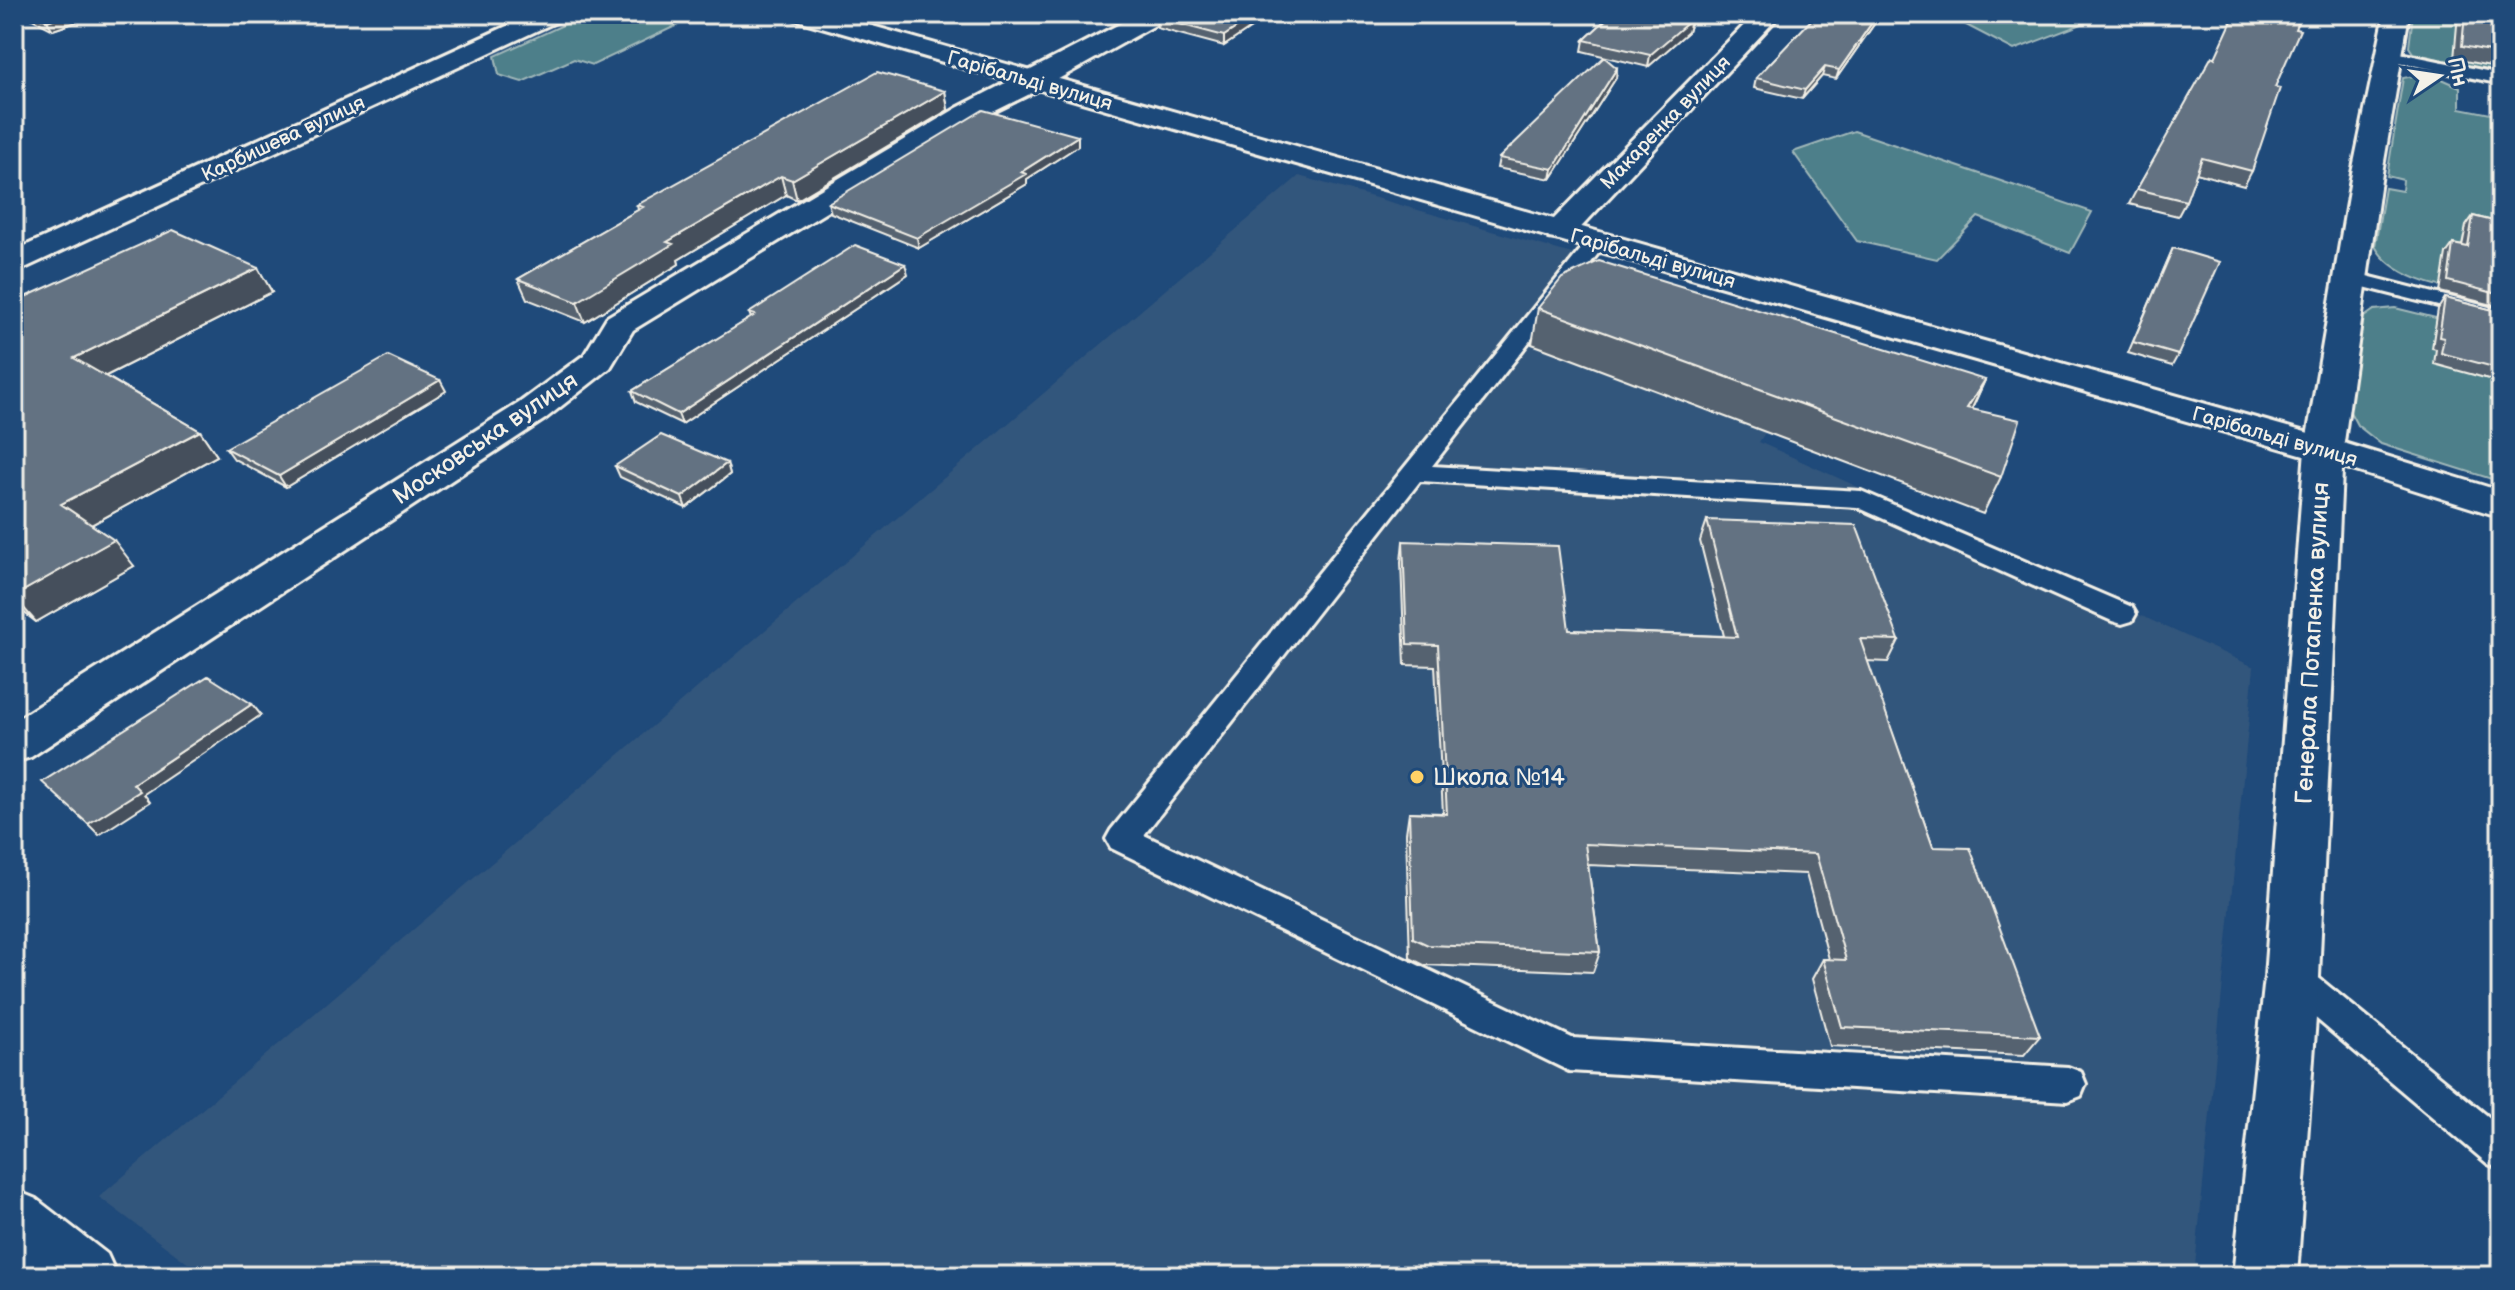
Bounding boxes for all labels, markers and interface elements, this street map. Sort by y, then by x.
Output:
north arrow [2399,36,2479,116]
street label: Гарібальді вулиця [944,46,1115,116]
street label: Макаренка вулиця [1596,51,1736,195]
text: Пн [2441,55,2473,89]
street label: Карбишева вулиця [198,91,369,187]
street label: Гарібальді вулиця [1567,224,1738,294]
street label: Московська вулиця [387,366,583,511]
street label: Гарібальді вулиця [2189,402,2360,472]
street label: Генерала Потапенка вулиця [2290,481,2335,805]
place label: Школа №14 [1433,763,1565,792]
marker: Школа №14 [1408,768,1426,786]

